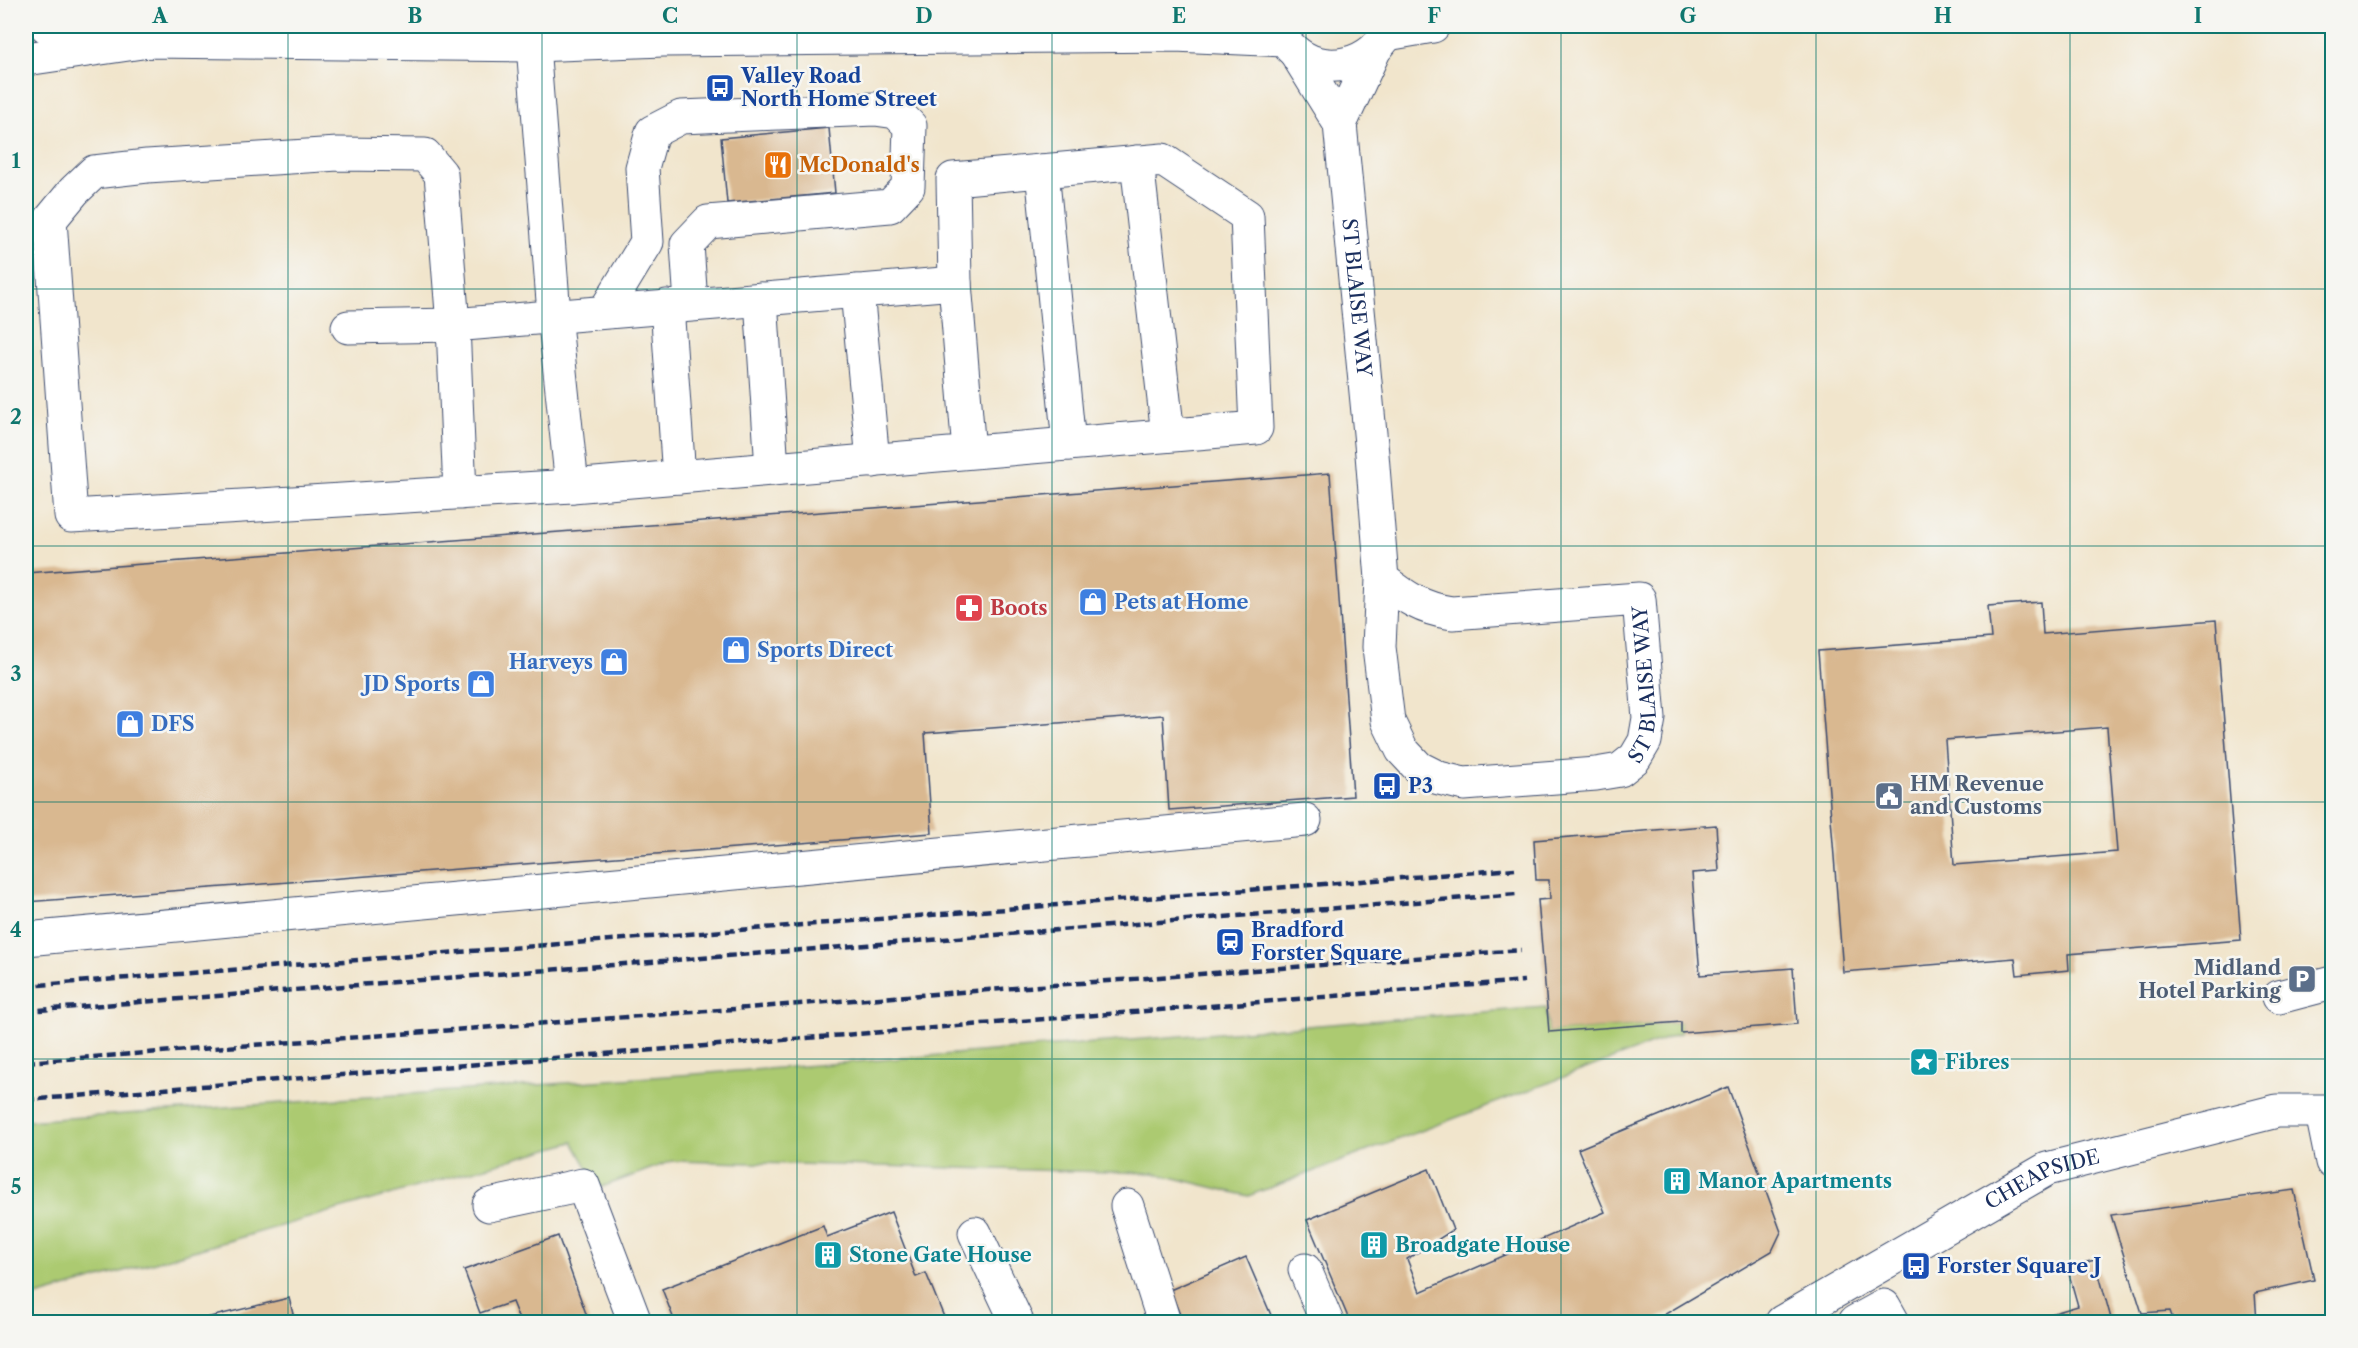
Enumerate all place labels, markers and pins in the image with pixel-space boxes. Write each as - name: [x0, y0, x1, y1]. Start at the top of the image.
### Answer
- place label: Valley Road North Home Street: [740, 64, 937, 111]
- bus stop icon: Valley Road North Home Street: [704, 72, 736, 104]
- restaurant icon: McDonald's: [762, 149, 794, 181]
- place label: McDonald's: [799, 153, 920, 177]
- shop icon: Pets at Home: [1077, 586, 1109, 618]
- place label: Pets at Home: [1114, 590, 1249, 614]
- pharmacy icon: Boots: [953, 592, 985, 624]
- place label: Boots: [990, 596, 1048, 620]
- shop icon: Sports Direct: [720, 634, 752, 666]
- place label: Sports Direct: [757, 638, 893, 662]
- shop icon: Harveys: [598, 646, 630, 678]
- place label: Harveys: [509, 650, 593, 674]
- shop icon: JD Sports: [465, 668, 497, 700]
- place label: JD Sports: [360, 672, 460, 696]
- shop icon: DFS: [114, 708, 146, 740]
- place label: DFS: [151, 712, 194, 736]
- bus stop icon: P3: [1371, 770, 1403, 802]
- place label: HM Revenue and Customs: [1910, 772, 2044, 819]
- place label: P3: [1408, 774, 1433, 798]
- public building icon: HM Revenue and Customs: [1873, 780, 1905, 812]
- place label: Bradford Forster Square: [1251, 918, 1402, 965]
- station icon: Bradford Forster Square: [1214, 926, 1246, 958]
- place label: Midland Hotel Parking: [2138, 956, 2282, 1003]
- parking icon: Midland Hotel Parking: [2286, 963, 2318, 995]
- place icon: Fibres: [1908, 1046, 1940, 1078]
- place label: Fibres: [1945, 1050, 2009, 1074]
- building icon: Manor Apartments: [1661, 1165, 1693, 1197]
- place label: Manor Apartments: [1698, 1169, 1892, 1193]
- building icon: Broadgate House: [1358, 1229, 1390, 1261]
- place label: Broadgate House: [1395, 1233, 1570, 1257]
- building icon: Stone Gate House: [812, 1239, 844, 1271]
- place label: Stone Gate House: [849, 1243, 1032, 1267]
- bus stop icon: Forster Square J: [1900, 1250, 1932, 1282]
- place label: Forster Square J: [1937, 1254, 2101, 1278]

